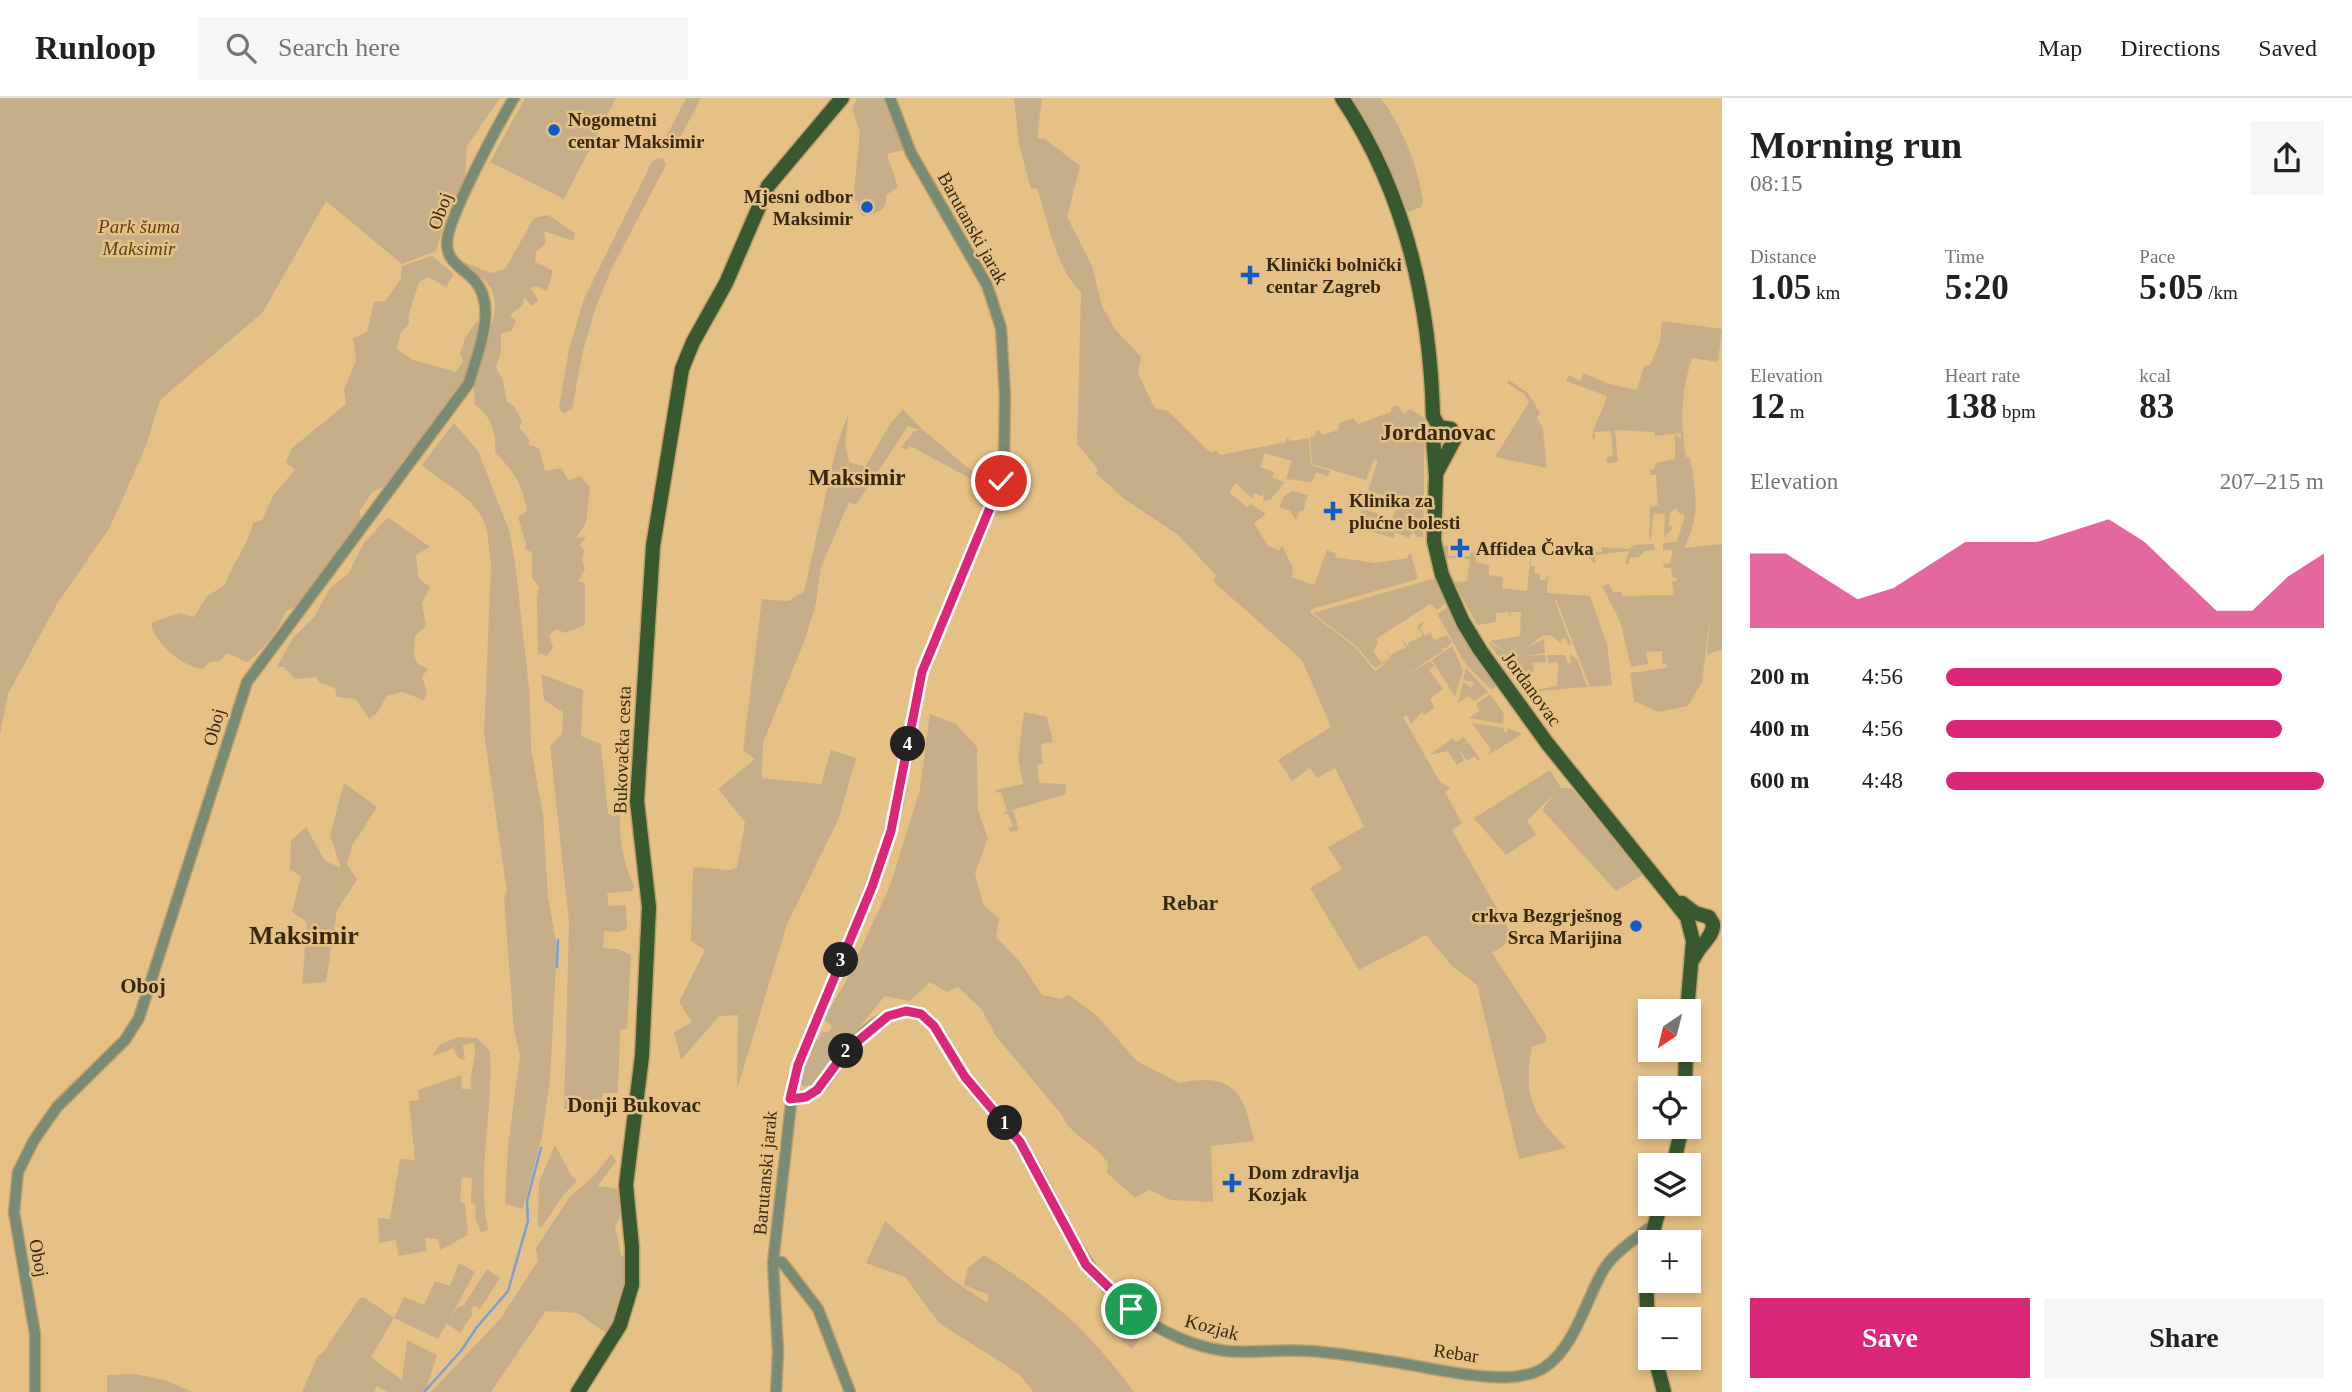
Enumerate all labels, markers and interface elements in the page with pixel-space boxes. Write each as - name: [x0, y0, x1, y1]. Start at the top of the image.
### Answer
- search box: [198, 17, 688, 80]
- icon: search: [222, 29, 260, 67]
- text: Runloop: [35, 30, 156, 66]
- text: Search here: [278, 33, 400, 62]
- text: Map: [2038, 35, 2082, 61]
- text: Directions: [2120, 35, 2220, 61]
- text: Saved: [2258, 35, 2317, 61]
- place label: Nogometni centar Maksimir: [568, 109, 705, 152]
- button: share: [2250, 121, 2324, 195]
- marker: Nogometni centar Maksimir: [546, 122, 562, 138]
- text: Morning run: [1750, 124, 1962, 166]
- street label: Barutanski jarak: [934, 168, 1013, 288]
- text: 08:15: [1750, 171, 1802, 196]
- place label: Mjesni odbor Maksimir: [744, 186, 854, 229]
- street label: Oboj: [424, 190, 456, 232]
- marker: Mjesni odbor Maksimir: [859, 199, 875, 215]
- park label: Park šuma Maksimir: [97, 216, 180, 259]
- text: Distance: [1750, 246, 1816, 267]
- text: Time: [1945, 246, 1984, 267]
- text: Pace: [2139, 246, 2175, 267]
- place label: Klinički bolnički centar Zagreb: [1266, 254, 1402, 297]
- marker: Klinički bolnički centar Zagreb: [1240, 265, 1260, 285]
- text: 1.05: [1750, 268, 1811, 307]
- text: 5:20: [1945, 268, 2009, 307]
- text: 5:05: [2139, 268, 2203, 307]
- text: km: [1811, 282, 1840, 303]
- text: /km: [2203, 282, 2238, 303]
- text: Elevation: [1750, 365, 1823, 386]
- text: Heart rate: [1945, 365, 2020, 386]
- text: kcal: [2139, 365, 2171, 386]
- text: 12: [1750, 387, 1785, 426]
- text: 138: [1945, 387, 1997, 426]
- text: 83: [2139, 387, 2174, 426]
- text: m: [1785, 401, 1805, 422]
- text: bpm: [1997, 401, 2036, 422]
- district label: Jordanovac: [1381, 420, 1496, 445]
- pin: [971, 451, 1031, 511]
- icon: check: [982, 462, 1020, 500]
- district label: Maksimir: [808, 465, 906, 490]
- text: Elevation: [1750, 469, 1838, 494]
- text: 207–215 m: [2220, 469, 2324, 494]
- place label: Klinika za plućne bolesti: [1349, 490, 1460, 533]
- marker: Klinika za plućne bolesti: [1323, 501, 1343, 521]
- marker: Affidea Čavka: [1450, 538, 1470, 558]
- place label: Affidea Čavka: [1476, 538, 1594, 559]
- street label: Jordanovac: [1498, 648, 1566, 730]
- text: 200 m: [1750, 664, 1809, 689]
- text: 4:56: [1862, 664, 1903, 689]
- street label: Bukovačka cesta: [609, 685, 635, 814]
- street label: Oboj: [199, 706, 229, 748]
- text: 400 m: [1750, 716, 1809, 741]
- text: 4:56: [1862, 716, 1903, 741]
- pin: 4: [890, 726, 926, 762]
- text: 4: [903, 733, 912, 754]
- text: 600 m: [1750, 768, 1809, 793]
- text: 4:48: [1862, 768, 1903, 793]
- district label: Rebar: [1162, 891, 1218, 915]
- place label: crkva Bezgrješnog Srca Marijina: [1472, 905, 1622, 948]
- marker: crkva Bezgrješnog Srca Marijina: [1628, 918, 1644, 934]
- district label: Maksimir: [249, 921, 359, 950]
- pin: 3: [824, 942, 858, 978]
- text: 3: [836, 949, 845, 970]
- district label: Oboj: [120, 974, 166, 998]
- north arrow: [1638, 999, 1701, 1062]
- map controls: [1638, 999, 1701, 1370]
- pin: 2: [828, 1034, 864, 1068]
- text: 2: [841, 1040, 850, 1061]
- button: locate: [1638, 1076, 1701, 1139]
- district label: Donji Bukovac: [567, 1093, 701, 1117]
- pin: 1: [988, 1105, 1023, 1140]
- street label: Barutanski jarak: [749, 1109, 781, 1236]
- text: 1: [1000, 1112, 1009, 1133]
- button: layers: [1638, 1153, 1701, 1216]
- place label: Dom zdravlja Kozjak: [1248, 1162, 1360, 1205]
- marker: Dom zdravlja Kozjak: [1222, 1173, 1242, 1193]
- button: +: [1638, 1230, 1701, 1293]
- street label: Oboj: [25, 1237, 53, 1279]
- pin: [1101, 1279, 1161, 1339]
- icon: arrive: [1112, 1290, 1150, 1328]
- button: Save: [1750, 1298, 2030, 1378]
- button: Share: [2044, 1298, 2324, 1378]
- button: −: [1638, 1307, 1701, 1370]
- street label: Kozjak: [1183, 1310, 1242, 1344]
- street label: Rebar: [1432, 1339, 1481, 1367]

